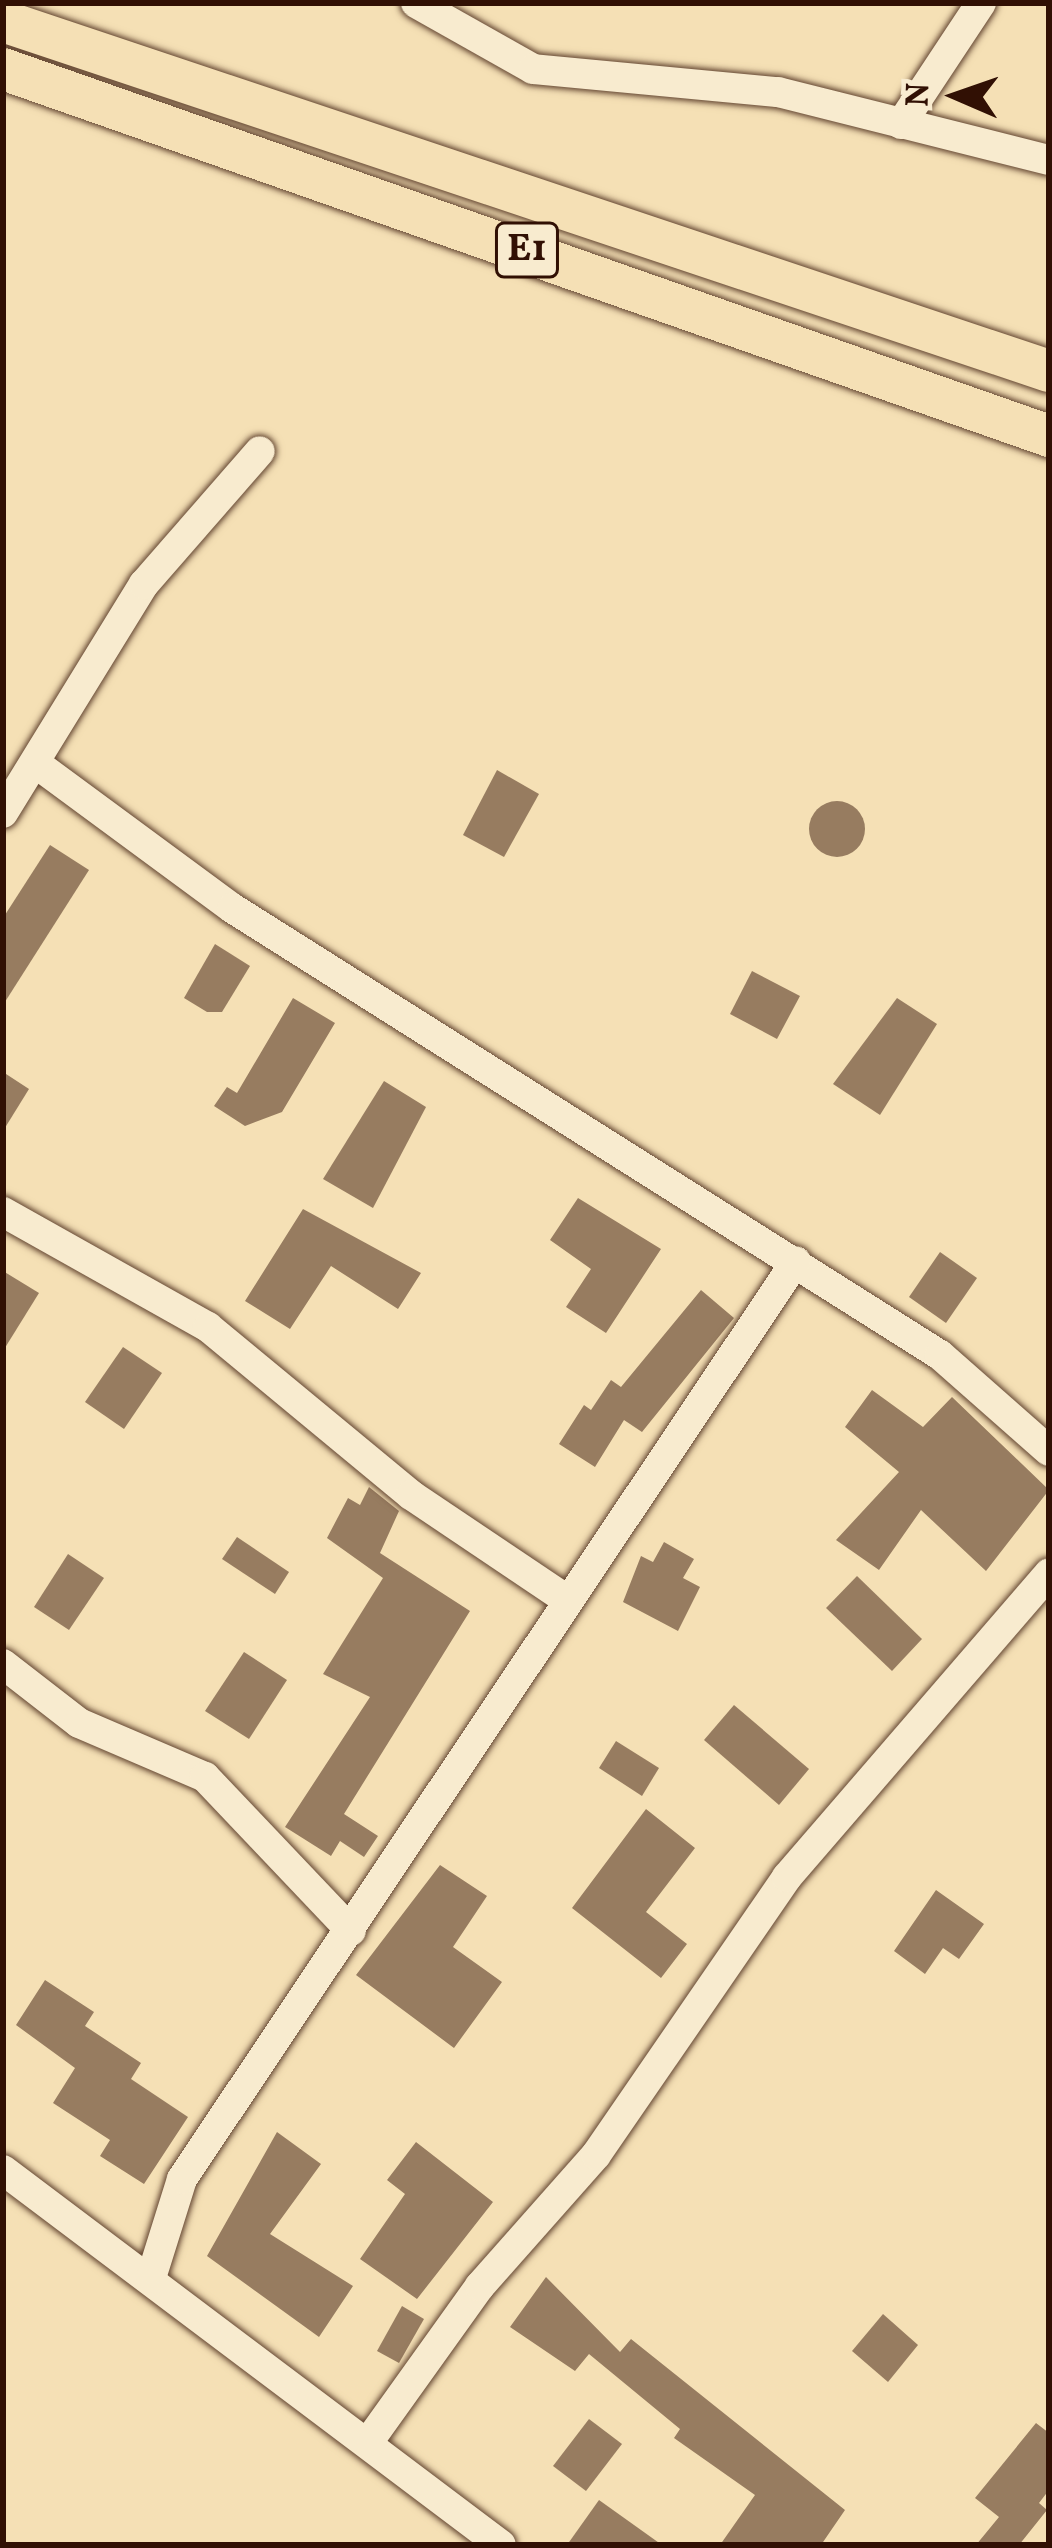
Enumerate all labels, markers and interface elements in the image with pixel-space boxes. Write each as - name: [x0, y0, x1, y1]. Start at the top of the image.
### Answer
- north arrow: [896, 36, 1016, 156]
- text: N: [897, 82, 943, 108]
- road number: E1: [494, 217, 560, 283]

